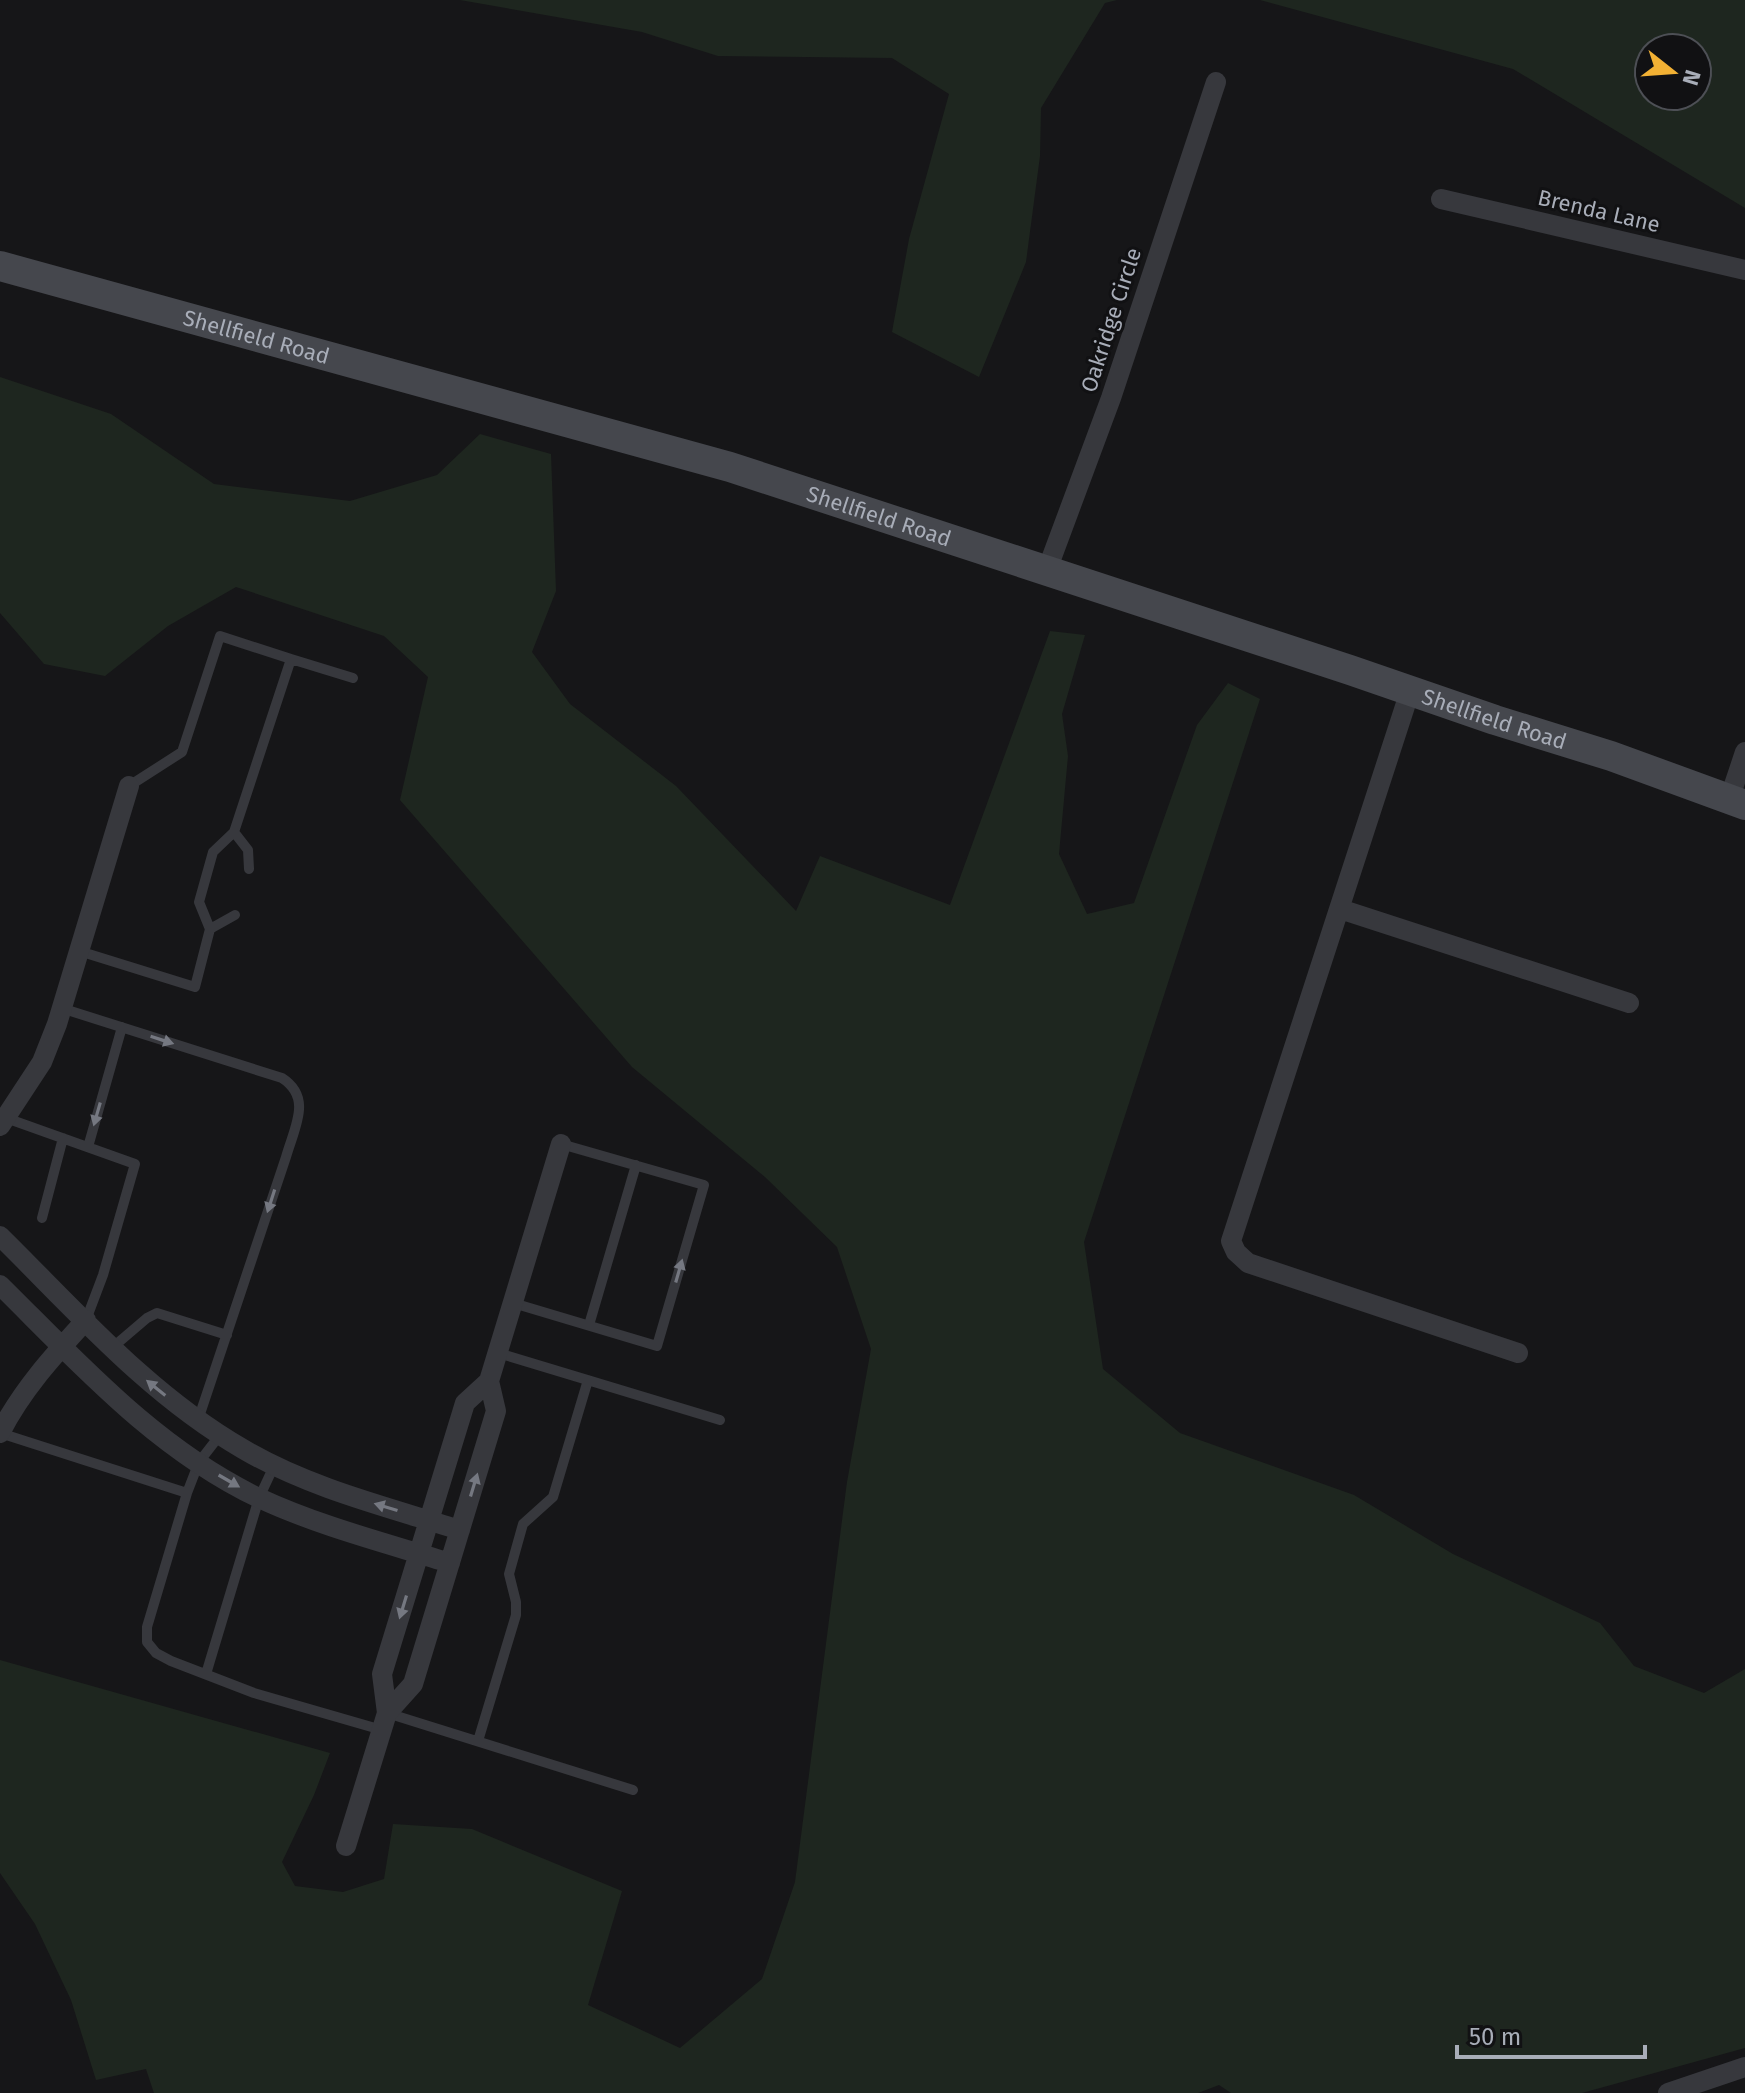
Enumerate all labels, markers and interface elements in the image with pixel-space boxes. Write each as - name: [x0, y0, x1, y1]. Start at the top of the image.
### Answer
- north arrow: [1633, 32, 1713, 112]
- text: N: [1677, 67, 1707, 89]
- street label: Brenda Lane: [1535, 184, 1663, 238]
- street label: Oakridge Circle: [1075, 244, 1147, 396]
- street label: Shellfield Road: [180, 304, 333, 370]
- street label: Shellfield Road: [803, 480, 955, 552]
- street label: Shellfield Road: [1419, 682, 1570, 755]
- one-way arrow: [151, 1035, 175, 1047]
- one-way arrow: [90, 1103, 103, 1127]
- one-way arrow: [265, 1190, 277, 1214]
- one-way arrow: [673, 1258, 686, 1282]
- one-way arrow: [147, 1380, 167, 1397]
- one-way arrow: [468, 1473, 480, 1497]
- one-way arrow: [218, 1474, 240, 1488]
- one-way arrow: [373, 1500, 397, 1513]
- one-way arrow: [396, 1596, 408, 1620]
- scale bar: [1457, 2009, 1645, 2059]
- text: 50 m: [1469, 2023, 1521, 2051]

